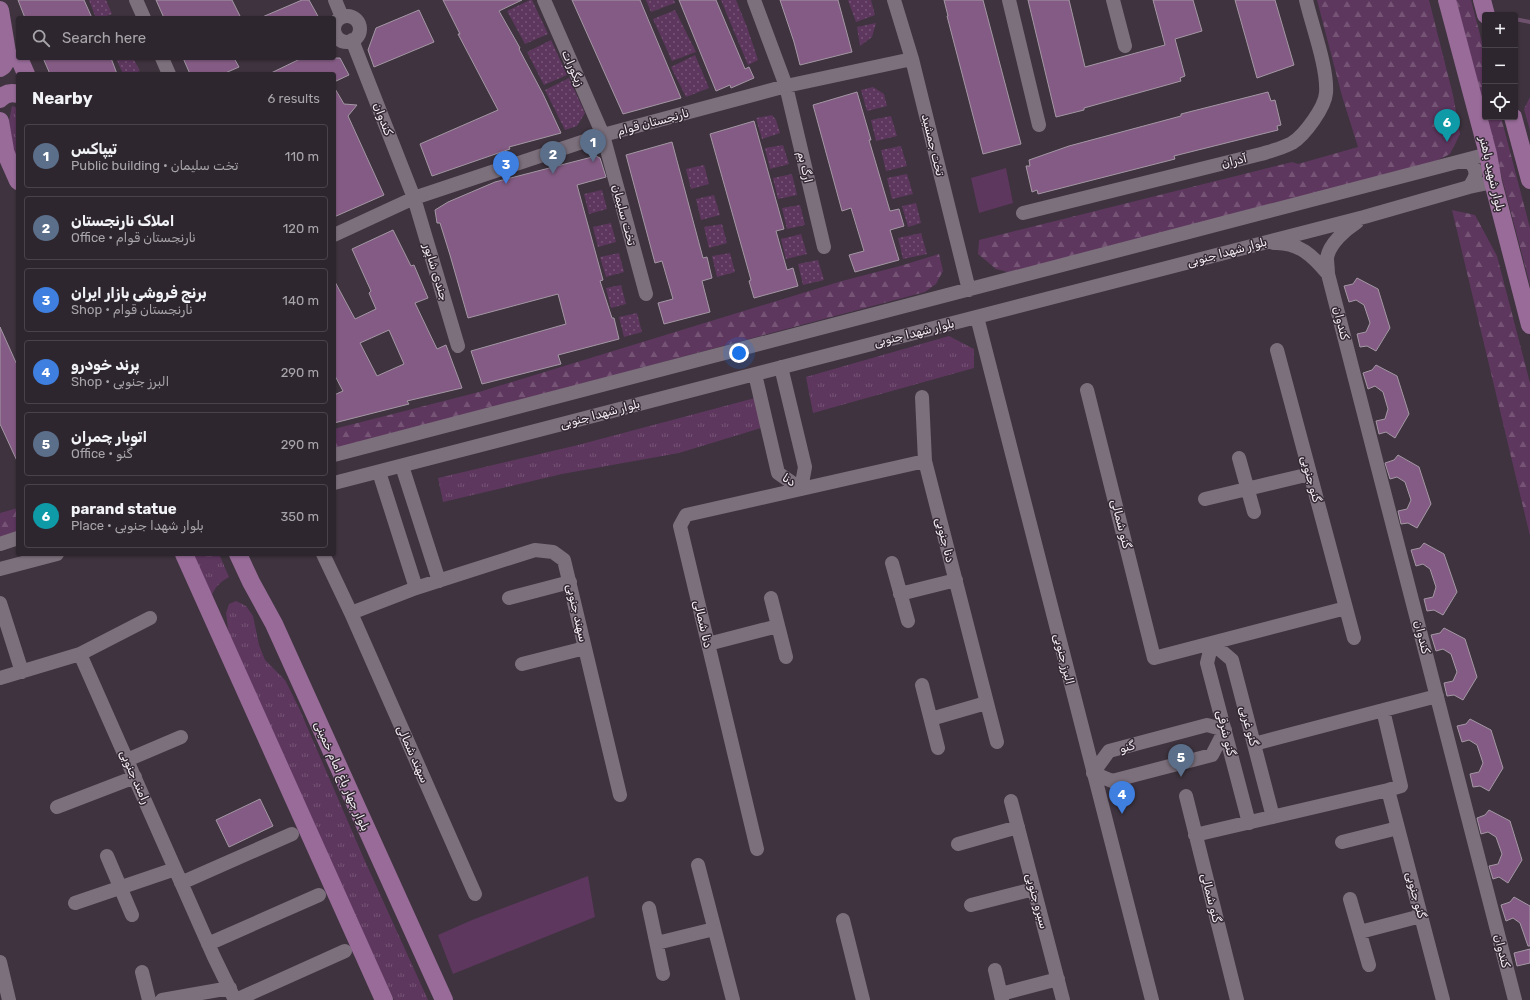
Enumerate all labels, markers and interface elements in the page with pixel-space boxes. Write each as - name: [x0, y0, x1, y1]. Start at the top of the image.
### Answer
- map controls: [1482, 12, 1518, 120]
- button: +: [1482, 12, 1518, 48]
- search box: [16, 16, 336, 60]
- icon: search: [30, 27, 52, 49]
- text: Search here: [62, 29, 146, 47]
- street label: زیگورات: [558, 48, 587, 89]
- button: −: [1482, 48, 1518, 84]
- button: locate: [1482, 84, 1518, 120]
- text: Nearby: [32, 88, 93, 108]
- text: 6 results: [268, 91, 320, 106]
- street label: کندوان: [369, 101, 396, 138]
- street label: نارنجستان قوام: [616, 106, 691, 140]
- pin: 6: [1434, 109, 1460, 142]
- street label: تخت جمشید: [919, 113, 947, 177]
- pin: 1: [580, 129, 606, 162]
- street label: بلوار شهید باهنر: [1475, 134, 1507, 213]
- text: تیپاکس: [71, 140, 117, 158]
- pin: 2: [540, 141, 566, 174]
- text: 1: [43, 149, 49, 164]
- text: 110 m: [285, 149, 319, 164]
- street label: ارگ بم: [794, 150, 815, 184]
- pin: 3: [493, 151, 519, 184]
- street label: آدران: [1220, 151, 1249, 172]
- text: Public building · تخت سلیمان: [71, 158, 239, 173]
- street label: تخت سلیمان: [609, 183, 639, 247]
- text: املاک نارنجستان: [71, 212, 174, 230]
- text: 2: [42, 221, 50, 236]
- text: 120 m: [283, 221, 319, 236]
- text: Office · نارنجستان قوام: [71, 230, 196, 245]
- street label: بلوار شهدا جنوبی: [1186, 235, 1269, 270]
- street label: جندی شاپور: [419, 241, 451, 302]
- text: برنج فروشی بازار ایران: [71, 284, 207, 302]
- text: 3: [42, 293, 50, 308]
- text: 140 m: [282, 293, 319, 308]
- text: Shop · نارنجستان قوام: [71, 302, 193, 317]
- street label: کندوان: [1329, 305, 1352, 342]
- street label: بلوار شهدا جنوبی: [872, 316, 956, 351]
- your location: [729, 343, 749, 363]
- text: پرند خودرو: [71, 356, 140, 374]
- text: 4: [42, 365, 50, 380]
- text: 290 m: [281, 365, 319, 380]
- text: Shop · البرز جنوبی: [71, 374, 169, 389]
- street label: بلوار شهدا جنوبی: [559, 397, 642, 432]
- text: اتوبار چمران: [71, 428, 147, 446]
- text: 5: [42, 437, 50, 452]
- text: 290 m: [281, 437, 319, 452]
- text: Office · گنو: [71, 446, 133, 461]
- street label: گنو جنوبی: [1297, 454, 1324, 505]
- street label: دنا: [780, 470, 799, 490]
- street label: گنو شمالی: [1107, 498, 1134, 551]
- text: parand statue: [71, 500, 177, 518]
- text: 6: [42, 509, 50, 524]
- text: 350 m: [280, 509, 319, 524]
- street label: دنا جنوبی: [932, 516, 957, 564]
- text: Place · بلوار شهدا جنوبی: [71, 518, 204, 533]
- street label: سهند جنوبی: [563, 583, 590, 644]
- street label: دنا شمالی: [690, 599, 715, 650]
- street label: کندوان: [1410, 619, 1433, 656]
- street label: البرز جنوبی: [1050, 632, 1077, 686]
- street label: گنو غربی: [1236, 704, 1261, 748]
- street label: گنو شرقی: [1213, 709, 1239, 758]
- street label: بلوار چهار باغ امام خمینی: [310, 719, 373, 834]
- street label: سهند شمالی: [393, 723, 432, 786]
- street label: گنو: [1118, 738, 1137, 757]
- pin: 5: [1168, 744, 1194, 777]
- street label: رامند جنوبی: [116, 748, 153, 807]
- pin: 4: [1109, 781, 1135, 814]
- street label: گنو جنوبی: [1402, 870, 1429, 921]
- street label: سیرو جنوبی: [1022, 872, 1051, 931]
- street label: گنو شمالی: [1197, 872, 1224, 925]
- street label: کندوان: [1490, 933, 1513, 970]

